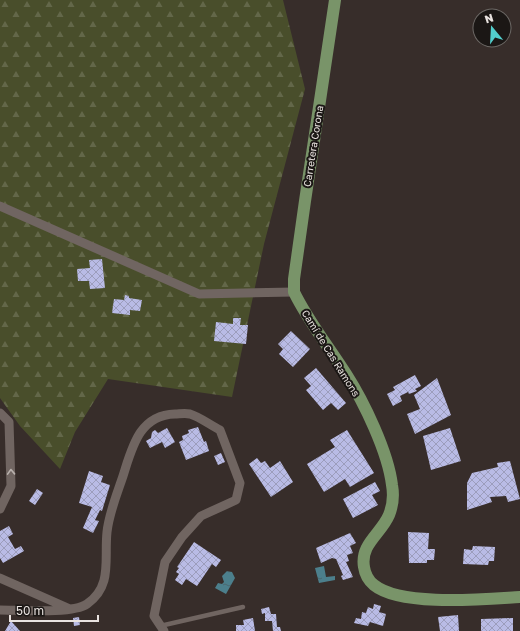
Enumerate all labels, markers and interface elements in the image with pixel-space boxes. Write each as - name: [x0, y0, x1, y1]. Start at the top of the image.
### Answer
- north arrow: [472, 8, 512, 48]
- text: N: [483, 11, 495, 25]
- street label: Carretera Corona: [301, 105, 325, 187]
- street label: Camí de Cas Ramons: [299, 307, 363, 399]
- one-way arrow: [6, 469, 15, 475]
- scale bar: [10, 597, 98, 623]
- text: 50 m: [16, 603, 44, 618]

